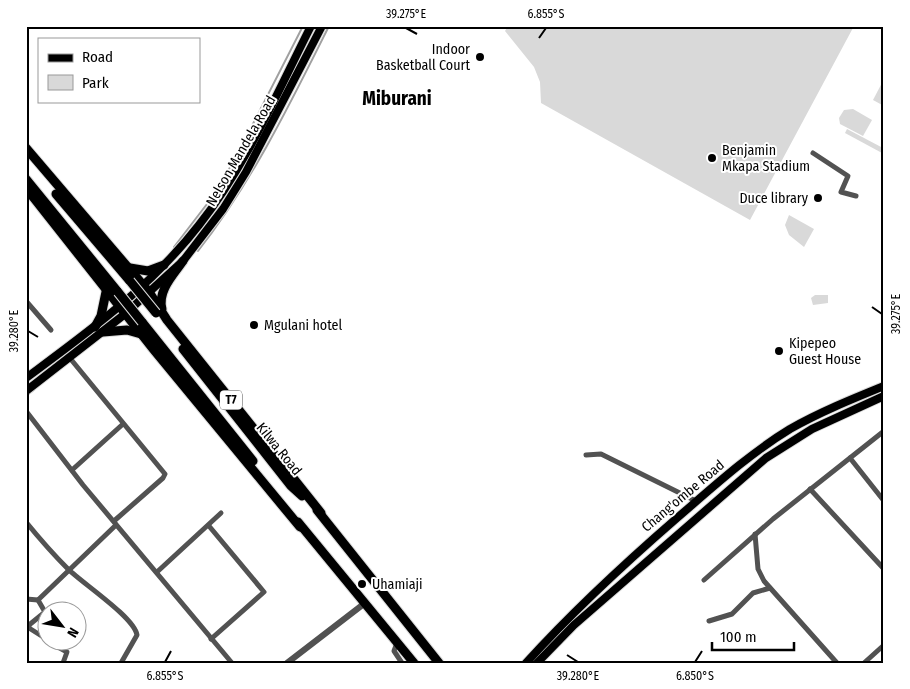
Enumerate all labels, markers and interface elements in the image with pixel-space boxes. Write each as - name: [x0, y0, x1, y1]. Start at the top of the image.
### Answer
- text: 39.275°E: [386, 7, 426, 21]
- text: 6.855°S: [528, 7, 564, 21]
- legend: [38, 38, 200, 102]
- place label: Indoor Basketball Court: [376, 41, 470, 74]
- text: Road: [82, 48, 113, 66]
- marker: Indoor Basketball Court: [474, 51, 486, 63]
- text: Park: [82, 74, 109, 92]
- district label: Miburani: [362, 87, 432, 110]
- street label: Nelson Mandela Road: [203, 93, 279, 209]
- place label: Benjamin Mkapa Stadium: [722, 142, 810, 175]
- marker: Benjamin Mkapa Stadium: [706, 152, 718, 164]
- place label: Duce library: [739, 190, 809, 207]
- marker: Duce library: [812, 192, 824, 204]
- text: 39.275°E: [889, 294, 903, 334]
- text: 39.280°E: [7, 309, 21, 352]
- place label: Mgulani hotel: [264, 317, 342, 334]
- marker: Mgulani hotel: [248, 319, 260, 331]
- place label: Kipepeo Guest House: [789, 335, 861, 368]
- marker: Kipepeo Guest House: [773, 345, 785, 357]
- road number: T7: [220, 390, 242, 410]
- street label: Kilwa Road: [253, 419, 305, 479]
- street label: Chang'ombe Road: [638, 456, 728, 536]
- place label: Uhamiaji: [372, 576, 423, 593]
- marker: Uhamiaji: [356, 578, 368, 590]
- north arrow: [38, 602, 88, 652]
- scale bar: [712, 619, 795, 651]
- text: N: [63, 624, 82, 640]
- text: 100 m: [720, 628, 757, 646]
- text: 6.855°S: [147, 669, 183, 683]
- text: 39.280°E: [557, 669, 600, 683]
- text: 6.850°S: [676, 669, 714, 683]

